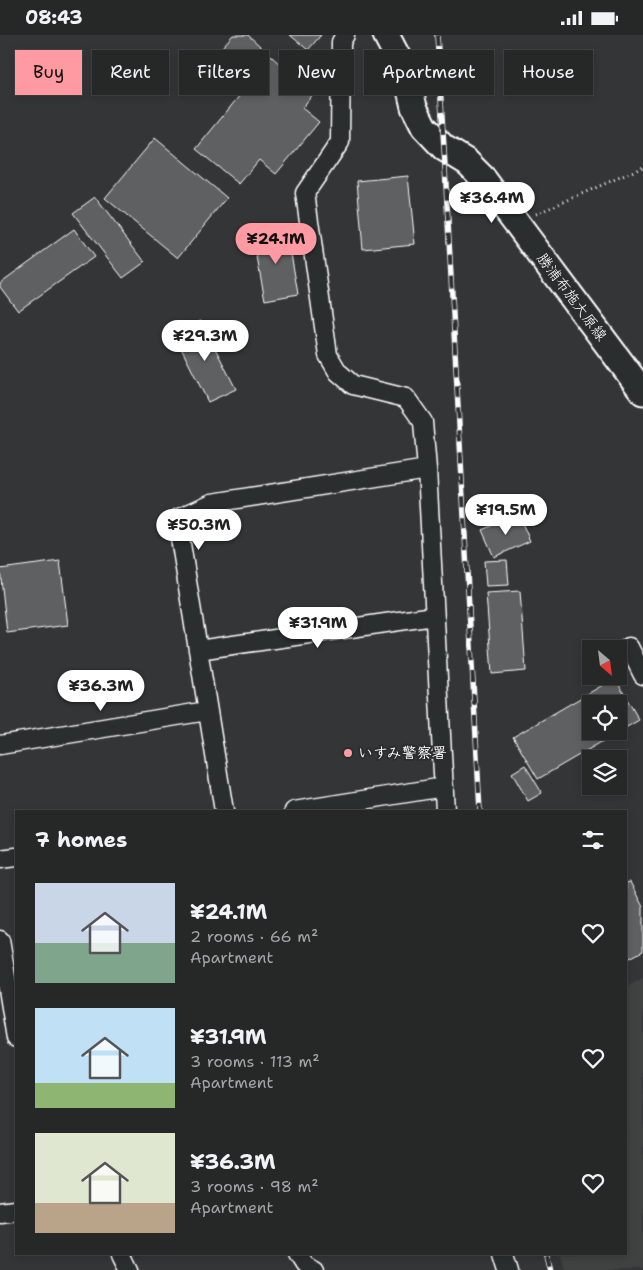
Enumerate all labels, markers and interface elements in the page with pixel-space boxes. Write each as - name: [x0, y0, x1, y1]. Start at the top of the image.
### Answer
- text: 08:43: [25, 5, 83, 30]
- chip: Buy: [15, 50, 82, 95]
- chip: Rent: [92, 50, 169, 95]
- chip: Filters: [179, 50, 269, 95]
- chip: New: [279, 50, 354, 95]
- chip: Apartment: [364, 50, 494, 95]
- chip: House: [504, 50, 593, 95]
- pin: ¥36.4M: [451, 181, 533, 224]
- text: ¥36.4M: [460, 187, 524, 208]
- pin: ¥24.1M: [235, 223, 317, 265]
- text: ¥24.1M: [247, 228, 305, 249]
- street label: 勝浦布施大原線: [532, 249, 612, 345]
- pin: ¥29.3M: [164, 319, 246, 362]
- text: ¥29.3M: [173, 325, 237, 346]
- pin: ¥19.5M: [465, 493, 547, 536]
- text: ¥19.5M: [476, 499, 536, 520]
- pin: ¥50.3M: [158, 509, 240, 551]
- text: ¥50.3M: [167, 514, 231, 535]
- pin: ¥31.9M: [277, 607, 359, 649]
- text: ¥31.9M: [289, 612, 347, 633]
- north arrow: [582, 640, 628, 685]
- map controls: [582, 640, 627, 795]
- pin: ¥36.3M: [60, 669, 142, 712]
- text: ¥36.3M: [68, 675, 134, 696]
- button: locate: [582, 695, 627, 740]
- place label: いすみ警察署: [358, 743, 447, 763]
- marker: いすみ警察署: [342, 747, 354, 759]
- button: layers: [582, 750, 627, 795]
- text: 7 homes: [35, 826, 127, 854]
- icon: filters: [579, 826, 607, 854]
- text: ¥24.1M: [190, 898, 267, 926]
- icon: home: [75, 903, 135, 963]
- icon: heart: [579, 919, 607, 947]
- text: 2 rooms · 66 m²: [190, 926, 318, 947]
- text: Apartment: [190, 947, 273, 968]
- text: ¥31.9M: [190, 1023, 267, 1051]
- icon: home: [75, 1028, 135, 1088]
- icon: heart: [579, 1044, 607, 1072]
- text: 3 rooms · 113 m²: [190, 1051, 320, 1072]
- text: Apartment: [190, 1072, 273, 1093]
- text: ¥36.3M: [190, 1148, 276, 1176]
- icon: home: [75, 1153, 135, 1213]
- icon: heart: [579, 1169, 607, 1197]
- text: 3 rooms · 98 m²: [190, 1176, 319, 1197]
- text: Apartment: [190, 1197, 273, 1218]

